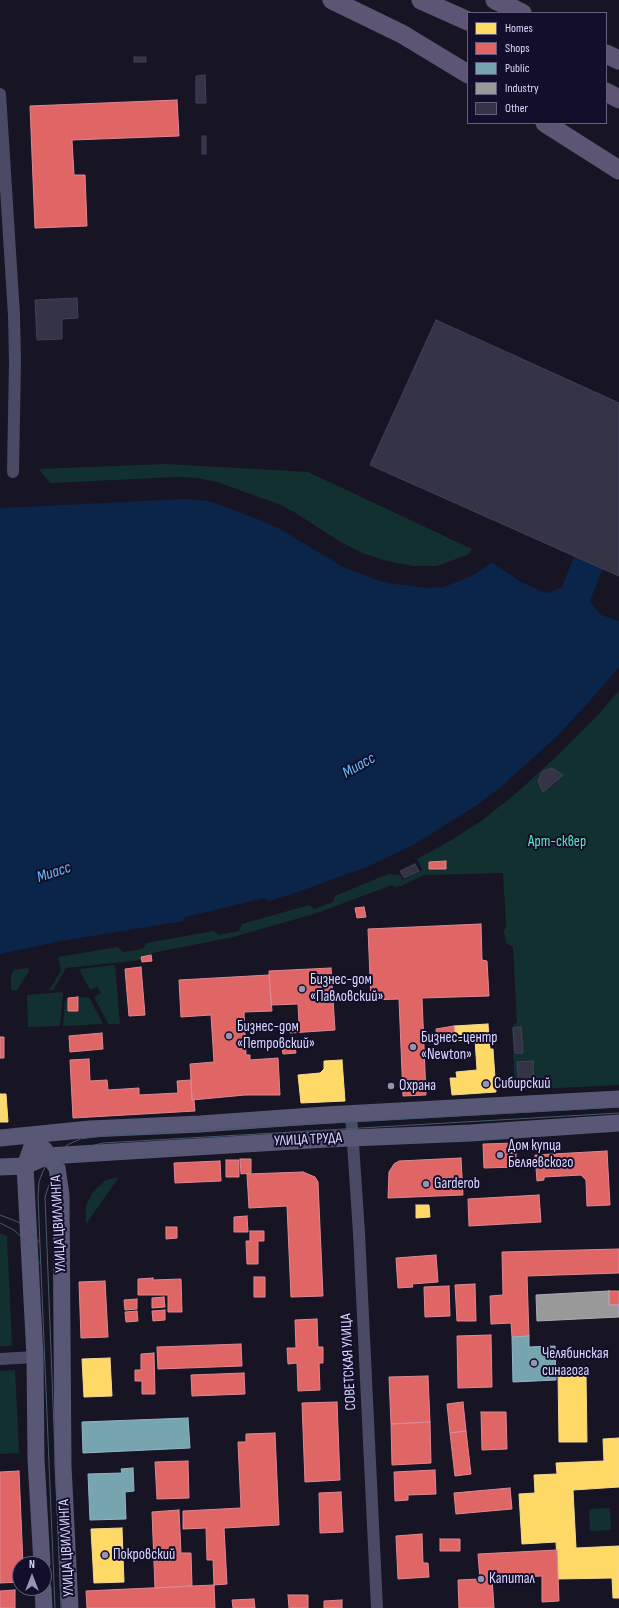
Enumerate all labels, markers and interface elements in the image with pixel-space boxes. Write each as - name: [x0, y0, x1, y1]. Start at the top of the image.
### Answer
- legend: [467, 12, 607, 124]
- text: Homes: [505, 21, 533, 36]
- text: Shops: [505, 41, 530, 56]
- text: Public: [505, 61, 530, 76]
- text: Industry: [505, 81, 539, 96]
- text: Other: [505, 101, 528, 116]
- water label: Миасс: [339, 749, 379, 783]
- park label: Арт-сквер: [528, 833, 586, 851]
- water label: Миасс: [34, 858, 74, 888]
- place label: Бизнес-дом «Павловский»: [310, 971, 383, 1006]
- marker: Бизнес-дом «Павловский»: [297, 984, 307, 994]
- place label: Бизнес-дом «Петровский»: [237, 1018, 315, 1053]
- place label: Бизнес-центр «Newton»: [421, 1029, 498, 1064]
- marker: Бизнес-дом «Петровский»: [224, 1031, 234, 1041]
- marker: Бизнес-центр «Newton»: [408, 1042, 418, 1052]
- place label: Сибирский: [494, 1075, 550, 1093]
- place label: Охрана: [399, 1077, 436, 1095]
- marker: Сибирский: [481, 1079, 491, 1089]
- marker: Охрана: [386, 1081, 396, 1091]
- street label: УЛИЦА ТРУДА: [274, 1129, 342, 1151]
- place label: Дом купца Беляевского: [508, 1137, 574, 1172]
- marker: Дом купца Беляевского: [495, 1150, 505, 1160]
- street label: УЛИЦА ЦВИЛЛИНГА: [47, 1175, 71, 1273]
- place label: Garderob: [434, 1175, 480, 1193]
- marker: Garderob: [421, 1179, 431, 1189]
- street label: СОВЕТСКАЯ УЛИЦА: [337, 1313, 361, 1411]
- place label: Челябинская синагога: [542, 1345, 609, 1380]
- marker: Челябинская синагога: [529, 1358, 539, 1368]
- street label: УЛИЦА ЦВИЛЛИНГА: [55, 1499, 79, 1597]
- place label: Покровский: [113, 1546, 175, 1564]
- marker: Покровский: [100, 1550, 110, 1560]
- north arrow: [12, 1556, 52, 1596]
- text: N: [29, 1558, 35, 1571]
- place label: Капитал: [489, 1570, 535, 1588]
- marker: Капитал: [476, 1574, 486, 1584]

